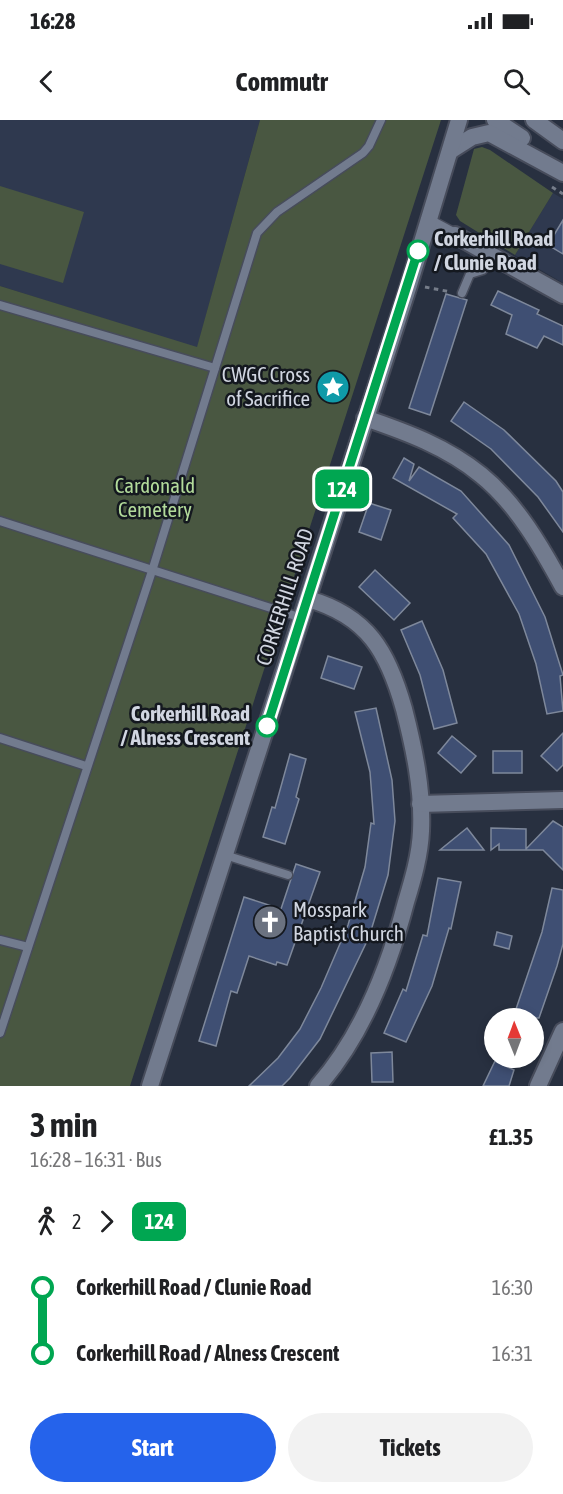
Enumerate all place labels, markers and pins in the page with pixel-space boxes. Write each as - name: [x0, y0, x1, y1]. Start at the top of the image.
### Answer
- place label: Corkerhill Road / Clunie Road: [434, 226, 553, 274]
- marker: Corkerhill Road / Clunie Road: [407, 240, 429, 262]
- place label: CWGC Cross of Sacrifice: [222, 362, 310, 410]
- place icon: CWGC Cross of Sacrifice: [315, 369, 351, 405]
- place label: Corkerhill Road / Alness Crescent: [121, 701, 250, 749]
- marker: Corkerhill Road / Alness Crescent: [256, 715, 278, 737]
- place label: Mosspark Baptist Church: [293, 897, 404, 945]
- church icon: Mosspark Baptist Church: [252, 904, 288, 940]

